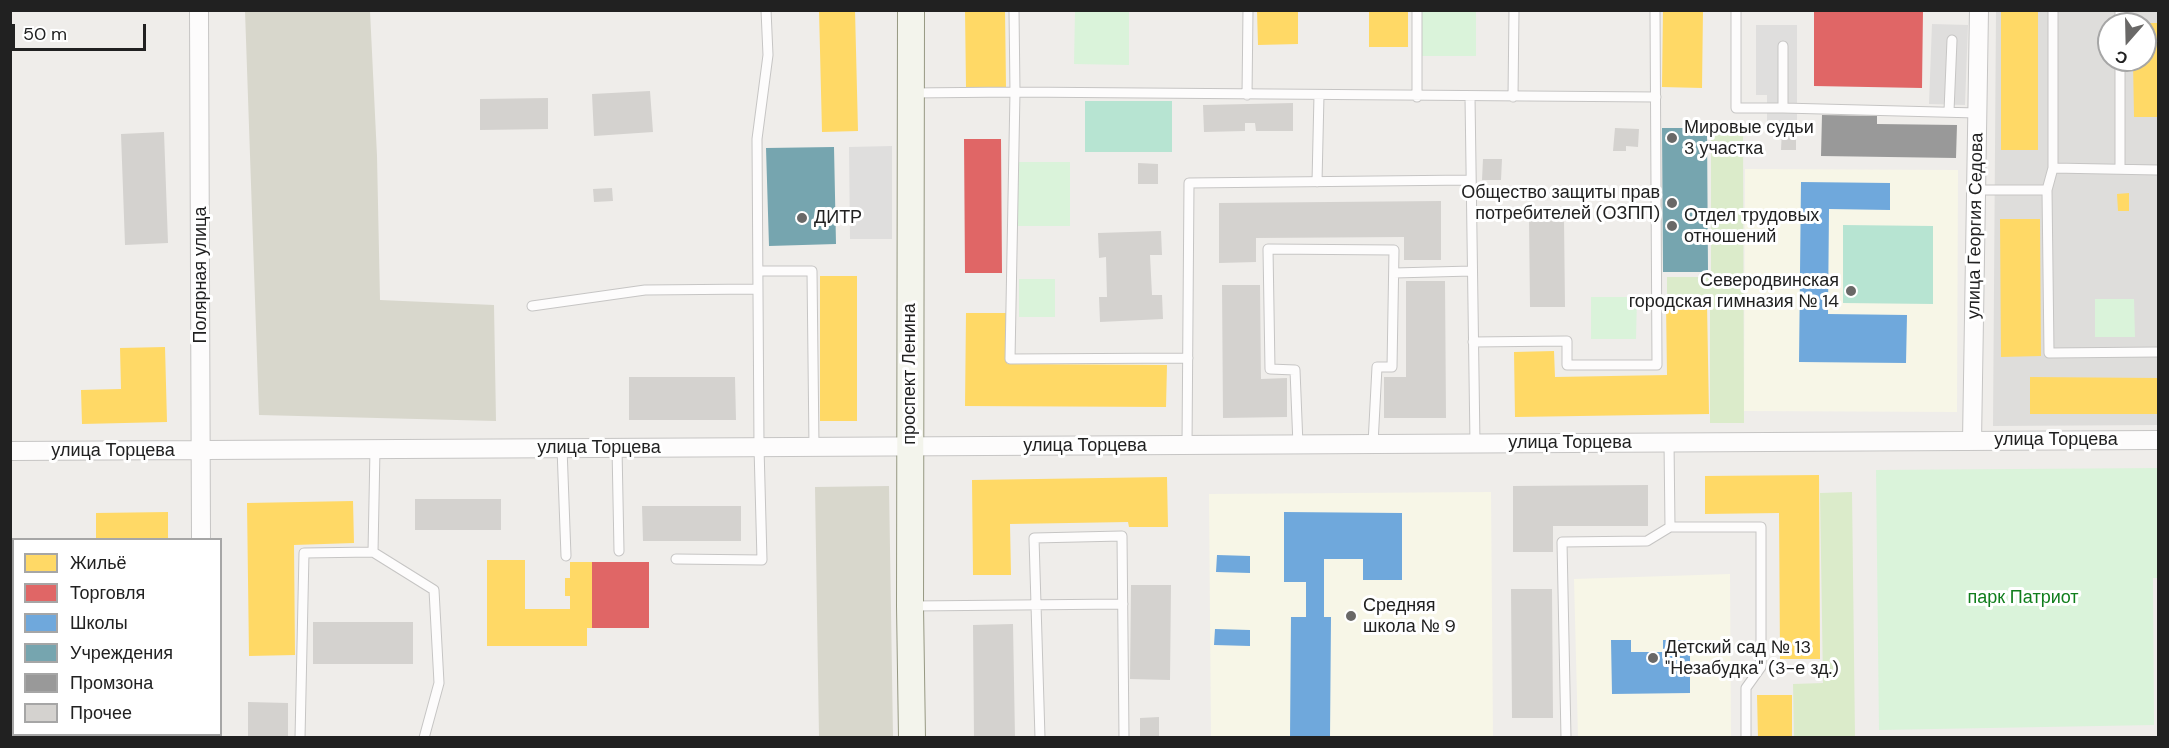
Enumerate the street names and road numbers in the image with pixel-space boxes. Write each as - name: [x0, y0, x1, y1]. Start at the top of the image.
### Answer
- street label: улица Георгия Седова: [1964, 133, 1988, 319]
- street label: Полярная улица: [190, 207, 212, 343]
- street label: проспект Ленина: [899, 303, 921, 445]
- street label: улица Торцева: [1994, 429, 2118, 451]
- street label: улица Торцева: [1508, 432, 1632, 454]
- street label: улица Торцева: [1023, 435, 1147, 457]
- street label: улица Торцева: [537, 437, 661, 459]
- street label: улица Торцева: [51, 440, 175, 462]

